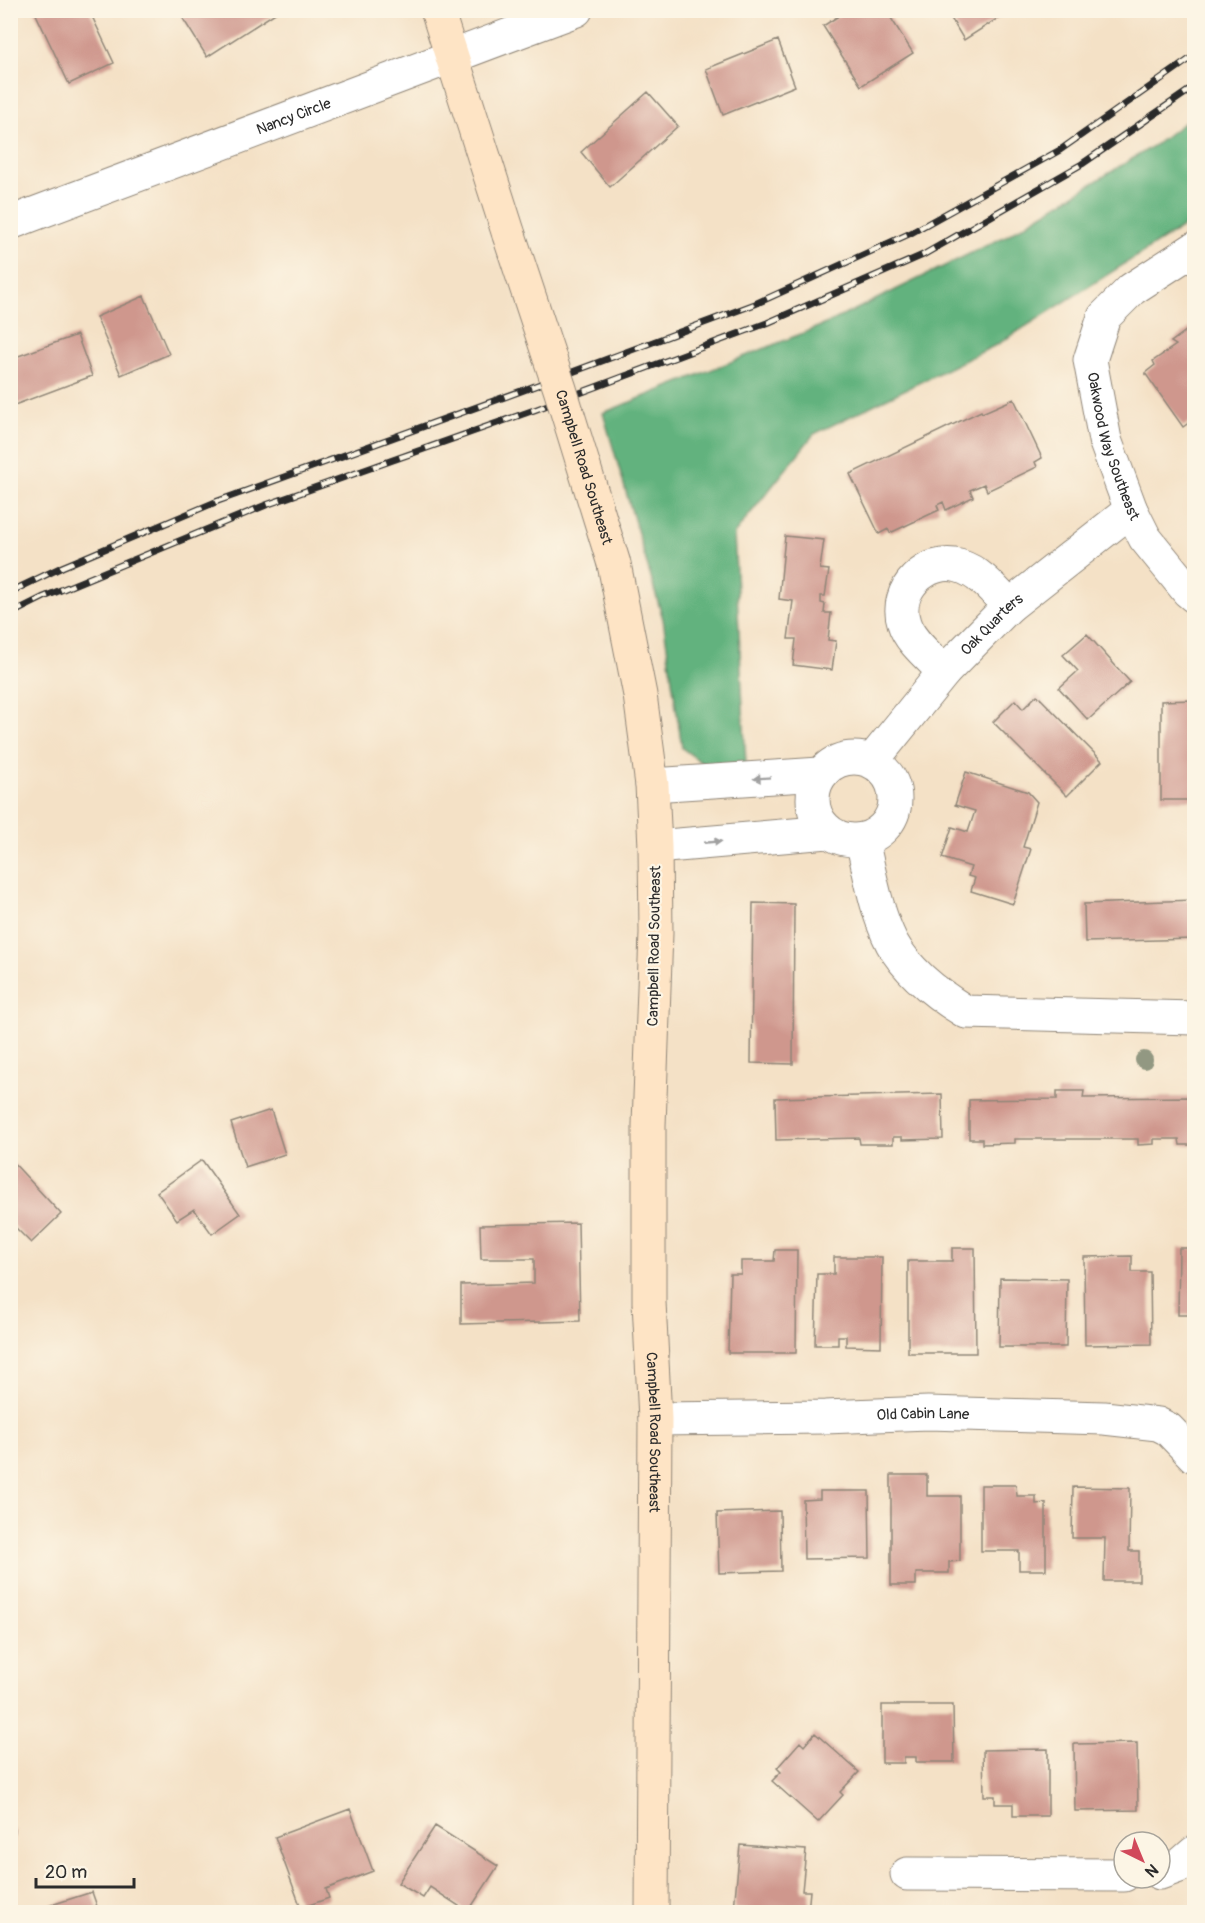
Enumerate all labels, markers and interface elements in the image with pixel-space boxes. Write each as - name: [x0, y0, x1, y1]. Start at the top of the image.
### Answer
- street label: Nancy Circle: [254, 94, 334, 139]
- street label: Oakwood Way Southeast: [1082, 371, 1144, 524]
- street label: Campbell Road Southeast: [551, 388, 617, 548]
- street label: Oak Quarters: [957, 589, 1027, 660]
- one-way arrow: [752, 773, 771, 782]
- one-way arrow: [704, 837, 723, 847]
- street label: Campbell Road Southeast: [644, 865, 665, 1026]
- street label: Campbell Road Southeast: [642, 1351, 664, 1514]
- street label: Old Cabin Lane: [876, 1404, 970, 1425]
- north arrow: [1112, 1830, 1172, 1890]
- scale bar: [36, 1851, 134, 1889]
- text: N: [1141, 1859, 1162, 1881]
- text: 20 m: [45, 1861, 87, 1884]

